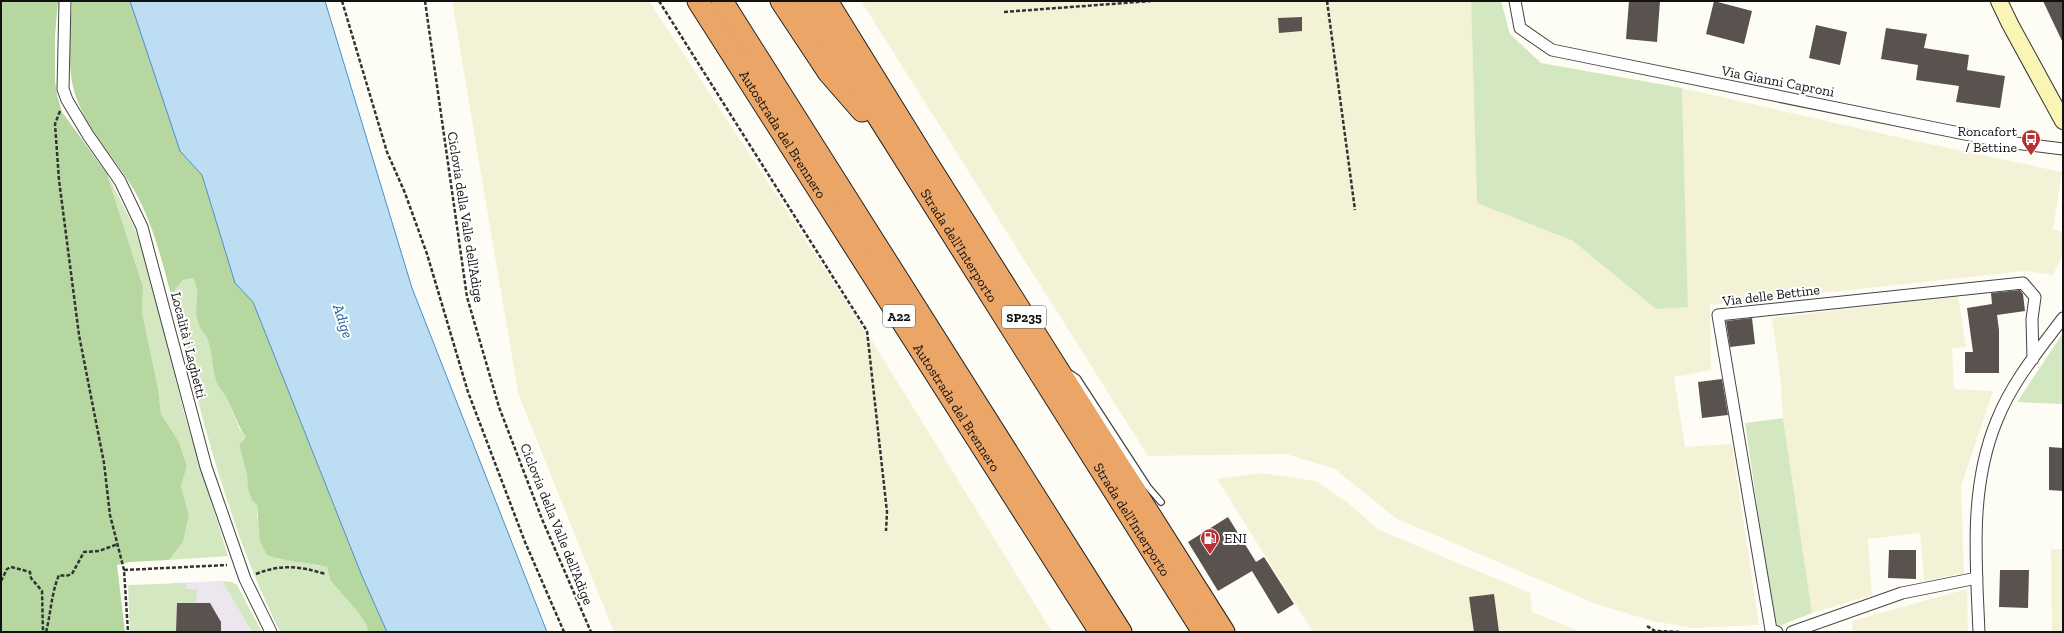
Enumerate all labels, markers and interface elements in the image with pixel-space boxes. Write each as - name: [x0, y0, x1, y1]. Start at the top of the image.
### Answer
- street label: Via Gianni Caproni: [1719, 62, 1836, 101]
- street label: Autostrada del Brennero: [735, 67, 830, 202]
- place label: Roncafort / Bettine: [1957, 123, 2018, 156]
- bus stop icon: Roncafort / Bettine: [2020, 128, 2042, 156]
- street label: Ciclovia della Valle dell'Adige: [444, 131, 487, 304]
- street label: Strada dell'Interporto: [917, 186, 1001, 306]
- street label: Via delle Bettine: [1720, 281, 1821, 310]
- street label: Località i Laghetti: [167, 290, 210, 400]
- water label: Adige: [329, 301, 357, 340]
- road number: A22: [883, 305, 915, 327]
- road number: SP235: [1002, 306, 1046, 328]
- street label: Autostrada del Brennero: [909, 341, 1004, 475]
- street label: Ciclovia della Valle dell'Adige: [516, 441, 597, 608]
- street label: Strada dell'Interporto: [1090, 460, 1174, 580]
- fuel station icon: ENI: [1199, 527, 1221, 555]
- place label: ENI: [1224, 530, 1247, 547]

